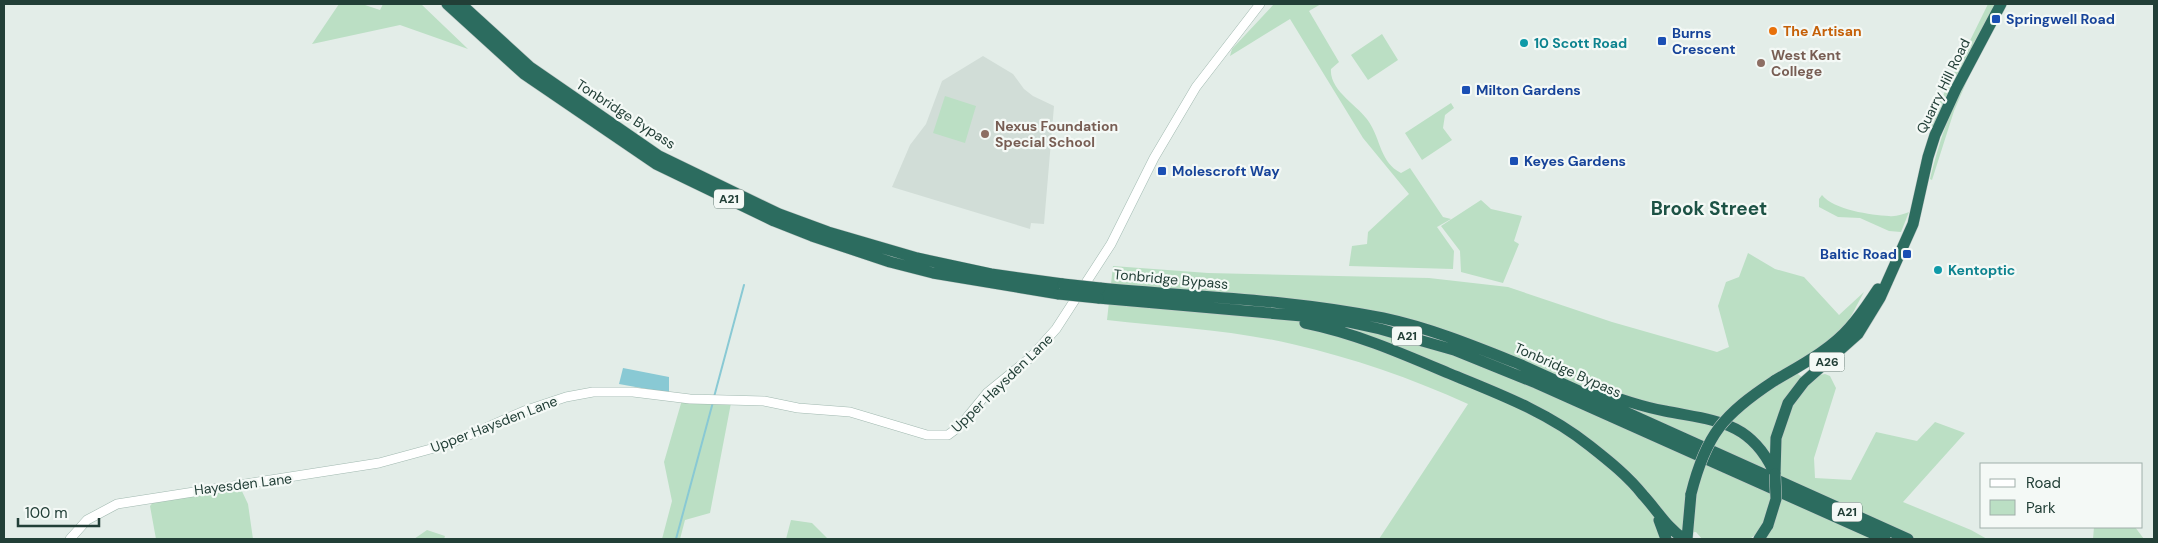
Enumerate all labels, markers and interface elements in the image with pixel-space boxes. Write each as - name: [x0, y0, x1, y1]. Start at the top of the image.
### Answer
- place label: Springwell Road: [2006, 10, 2115, 28]
- marker: Springwell Road: [1990, 13, 2002, 25]
- place label: The Artisan: [1783, 22, 1862, 40]
- place label: Burns Crescent: [1672, 24, 1735, 58]
- marker: The Artisan: [1767, 25, 1779, 37]
- place label: 10 Scott Road: [1534, 34, 1627, 52]
- marker: Burns Crescent: [1656, 35, 1668, 47]
- street label: Quarry Hill Road: [1912, 35, 1974, 137]
- marker: 10 Scott Road: [1518, 37, 1530, 49]
- place label: West Kent College: [1771, 46, 1841, 80]
- marker: West Kent College: [1755, 57, 1767, 69]
- street label: Tonbridge Bypass: [573, 75, 679, 153]
- place label: Milton Gardens: [1476, 81, 1581, 99]
- marker: Milton Gardens: [1460, 84, 1472, 96]
- place label: Nexus Foundation Special School: [995, 117, 1118, 151]
- marker: Nexus Foundation Special School: [979, 128, 991, 140]
- place label: Keyes Gardens: [1524, 152, 1626, 170]
- marker: Keyes Gardens: [1508, 155, 1520, 167]
- place label: Molescroft Way: [1172, 162, 1280, 180]
- marker: Molescroft Way: [1156, 165, 1168, 177]
- road number: A21: [714, 190, 744, 208]
- district label: Brook Street: [1651, 196, 1767, 221]
- place label: Baltic Road: [1820, 245, 1897, 263]
- marker: Baltic Road: [1901, 248, 1913, 260]
- place label: Kentoptic: [1948, 261, 2015, 279]
- marker: Kentoptic: [1932, 264, 1944, 276]
- street label: Tonbridge Bypass: [1113, 265, 1229, 293]
- road number: A21: [1392, 326, 1422, 346]
- street label: Upper Haysden Lane: [947, 330, 1057, 436]
- street label: Tonbridge Bypass: [1512, 338, 1624, 402]
- road number: A26: [1810, 352, 1844, 372]
- street label: Upper Haysden Lane: [428, 392, 560, 456]
- legend: [1980, 463, 2143, 528]
- street label: Hayesden Lane: [193, 469, 293, 499]
- text: Road: [2026, 473, 2061, 493]
- scale bar: [18, 496, 99, 528]
- text: Park: [2026, 498, 2056, 518]
- road number: A21: [1832, 502, 1862, 522]
- text: 100 m: [25, 503, 68, 523]

